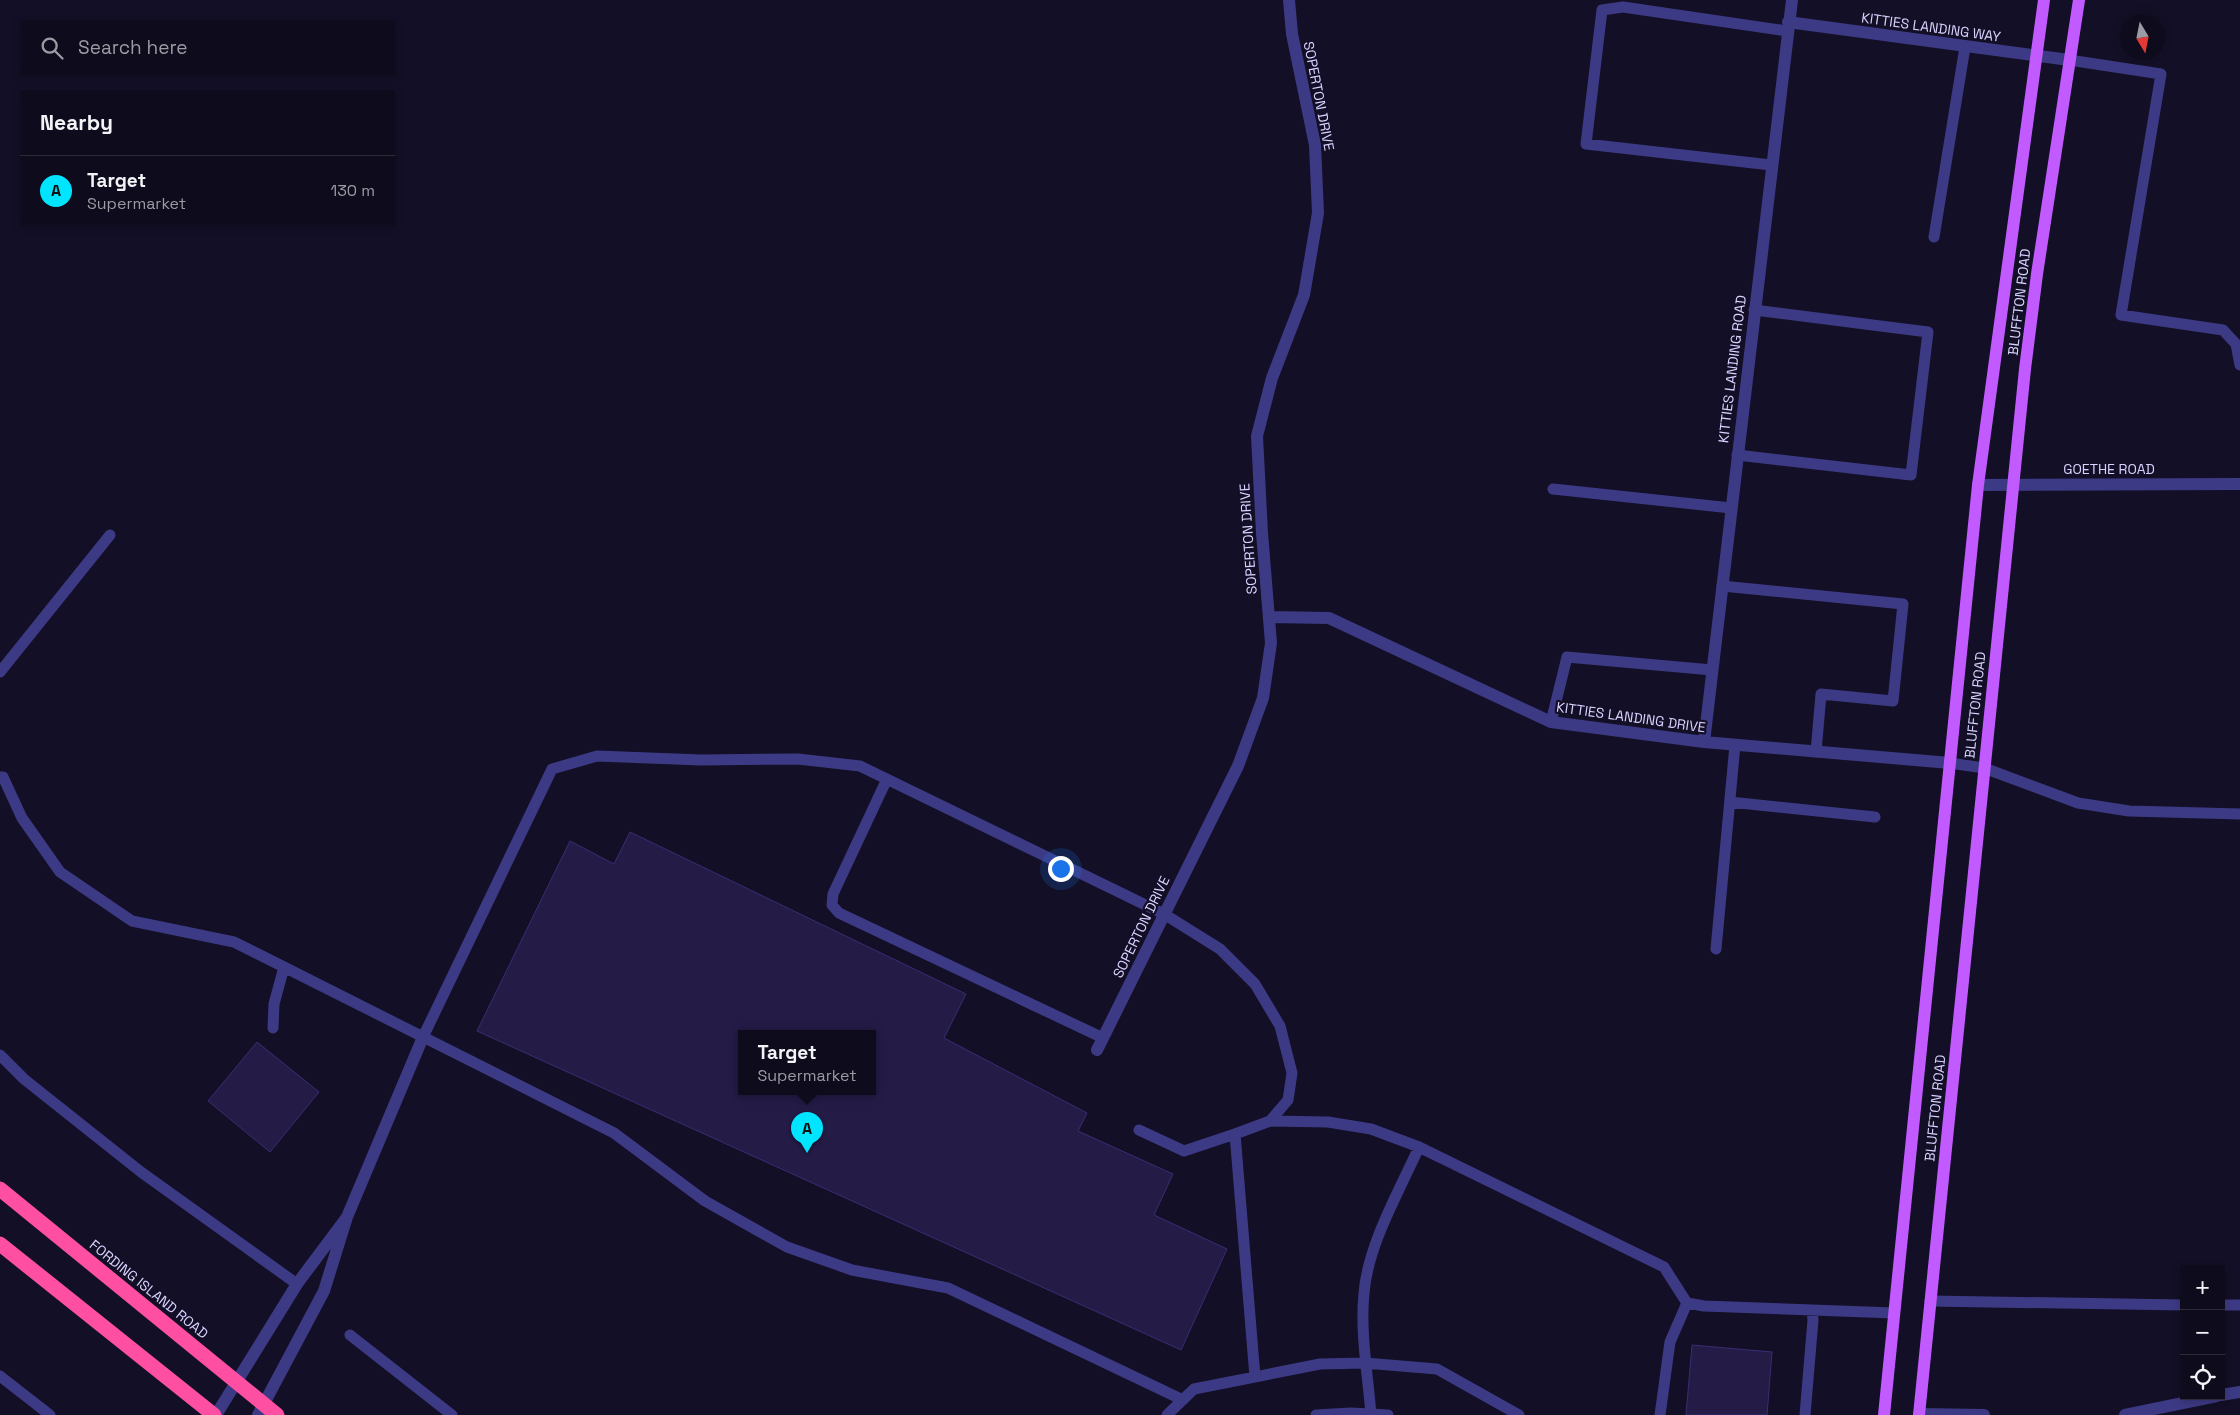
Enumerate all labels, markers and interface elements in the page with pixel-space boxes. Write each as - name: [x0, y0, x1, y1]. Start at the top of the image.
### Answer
- street label: KITTIES LANDING WAY: [1860, 8, 2002, 46]
- north arrow: [2120, 15, 2165, 60]
- search box: [20, 20, 395, 75]
- icon: search: [38, 34, 66, 62]
- text: Search here: [78, 35, 188, 60]
- street label: SOPERTON DRIVE: [1300, 40, 1338, 152]
- text: Nearby: [40, 109, 113, 136]
- text: Target: [87, 168, 146, 193]
- text: A: [51, 180, 61, 201]
- text: 130 m: [331, 180, 375, 201]
- text: Supermarket: [87, 193, 186, 214]
- street label: BLUFFTON ROAD: [2004, 248, 2034, 356]
- street label: KITTIES LANDING ROAD: [1714, 294, 1750, 444]
- street label: GOETHE ROAD: [2063, 460, 2155, 478]
- street label: SOPERTON DRIVE: [1235, 483, 1261, 595]
- street label: BLUFFTON ROAD: [1960, 651, 1990, 759]
- street label: KITTIES LANDING DRIVE: [1555, 698, 1707, 736]
- your location: [1048, 856, 1074, 882]
- street label: SOPERTON DRIVE: [1109, 873, 1173, 981]
- popup: [738, 1030, 876, 1095]
- text: Target: [757, 1040, 817, 1065]
- street label: BLUFFTON ROAD: [1920, 1054, 1950, 1162]
- text: Supermarket: [757, 1065, 857, 1086]
- pin: A: [791, 1112, 823, 1153]
- street label: FORDING ISLAND ROAD: [86, 1236, 212, 1342]
- map controls: [2180, 1265, 2225, 1400]
- button: +: [2180, 1265, 2225, 1310]
- button: −: [2180, 1310, 2225, 1355]
- button: locate: [2180, 1355, 2225, 1400]

